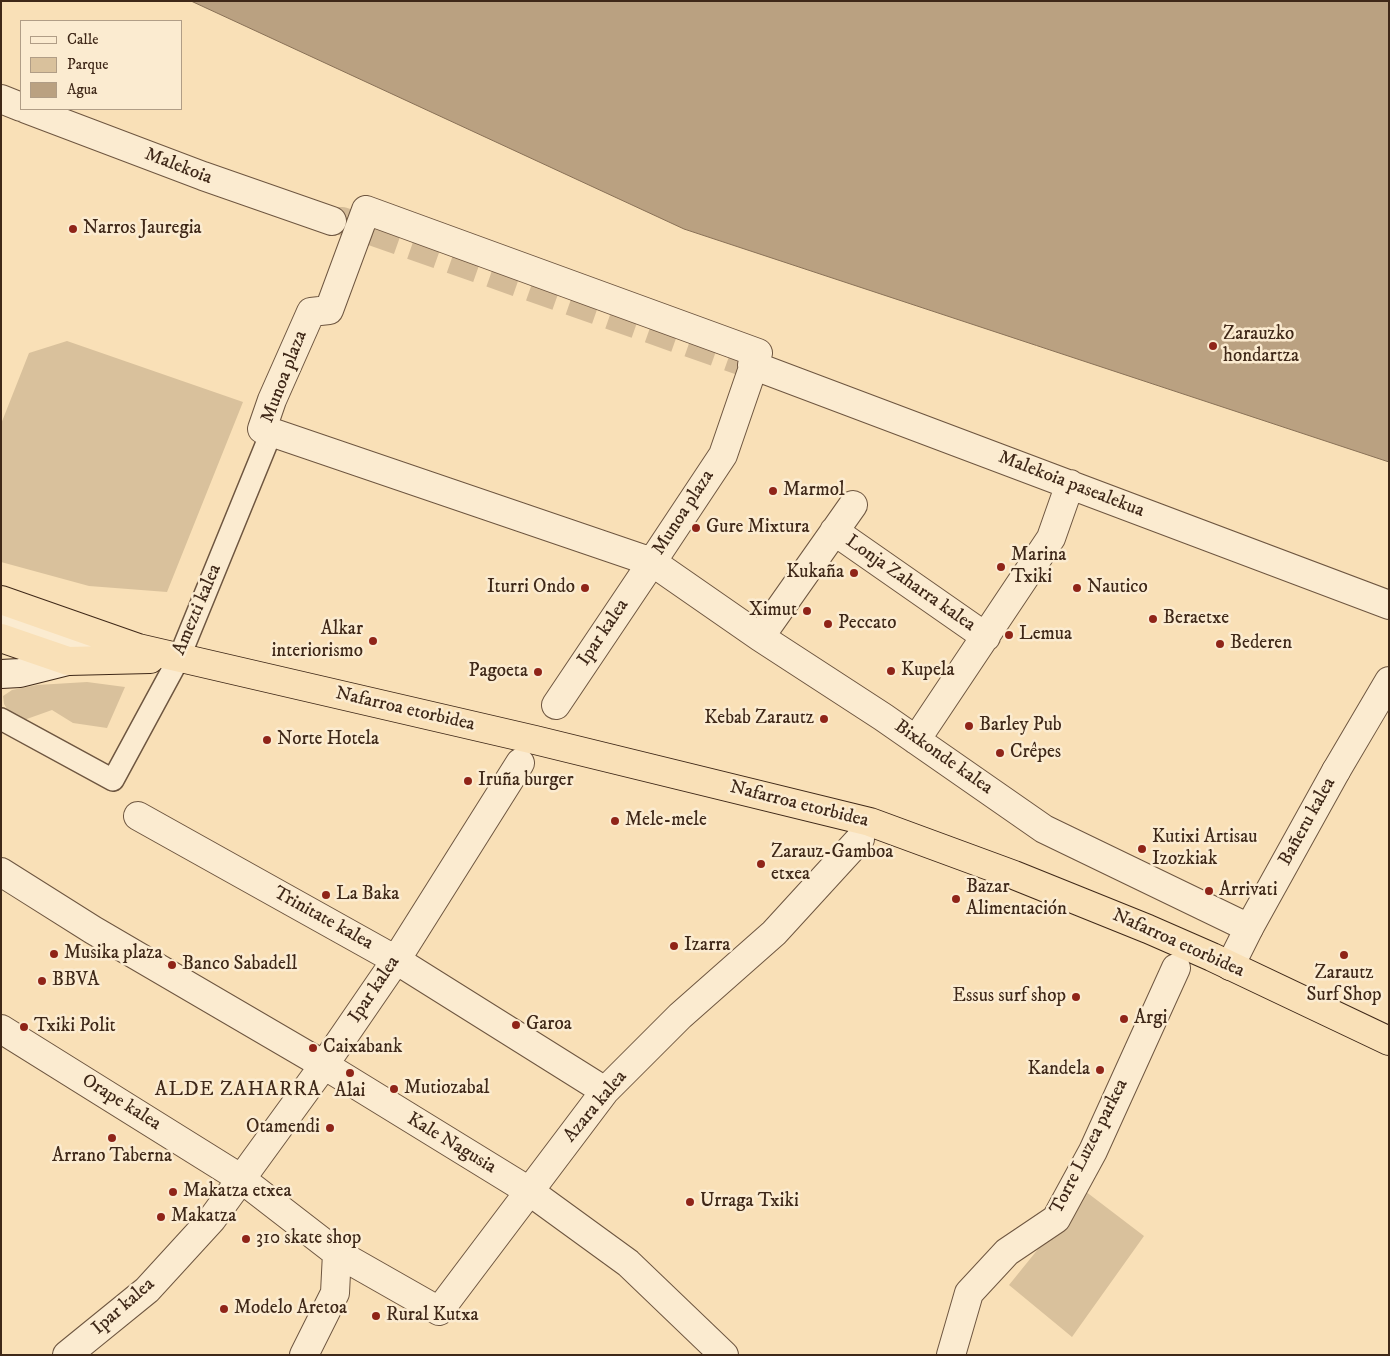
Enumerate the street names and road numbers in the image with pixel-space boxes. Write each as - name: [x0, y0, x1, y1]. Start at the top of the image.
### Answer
- street label: Malekoia: [141, 144, 215, 190]
- street label: Munoa plaza: [257, 328, 313, 426]
- street label: Malekoia pasealekua: [995, 447, 1147, 523]
- street label: Munoa plaza: [648, 466, 720, 560]
- street label: Lonja Zaharra kalea: [841, 531, 979, 637]
- street label: Amezti kalea: [169, 561, 227, 659]
- street label: Ipar kalea: [573, 595, 635, 671]
- street label: Nafarroa etorbidea: [333, 683, 477, 737]
- street label: Bixkonde kalea: [889, 716, 997, 800]
- street label: Bañeru kalea: [1274, 774, 1342, 870]
- street label: Nafarroa etorbidea: [727, 777, 871, 833]
- street label: Trinitate kalea: [269, 882, 377, 956]
- street label: Nafarroa etorbidea: [1108, 905, 1248, 983]
- street label: Ipar kalea: [344, 952, 406, 1028]
- street label: Azara kalea: [559, 1066, 633, 1148]
- street label: Orape kalea: [77, 1070, 165, 1136]
- street label: Torre Luzea parkea: [1046, 1076, 1134, 1218]
- street label: Kale Nagusia: [402, 1108, 500, 1180]
- street label: Ipar kalea: [88, 1274, 160, 1340]

